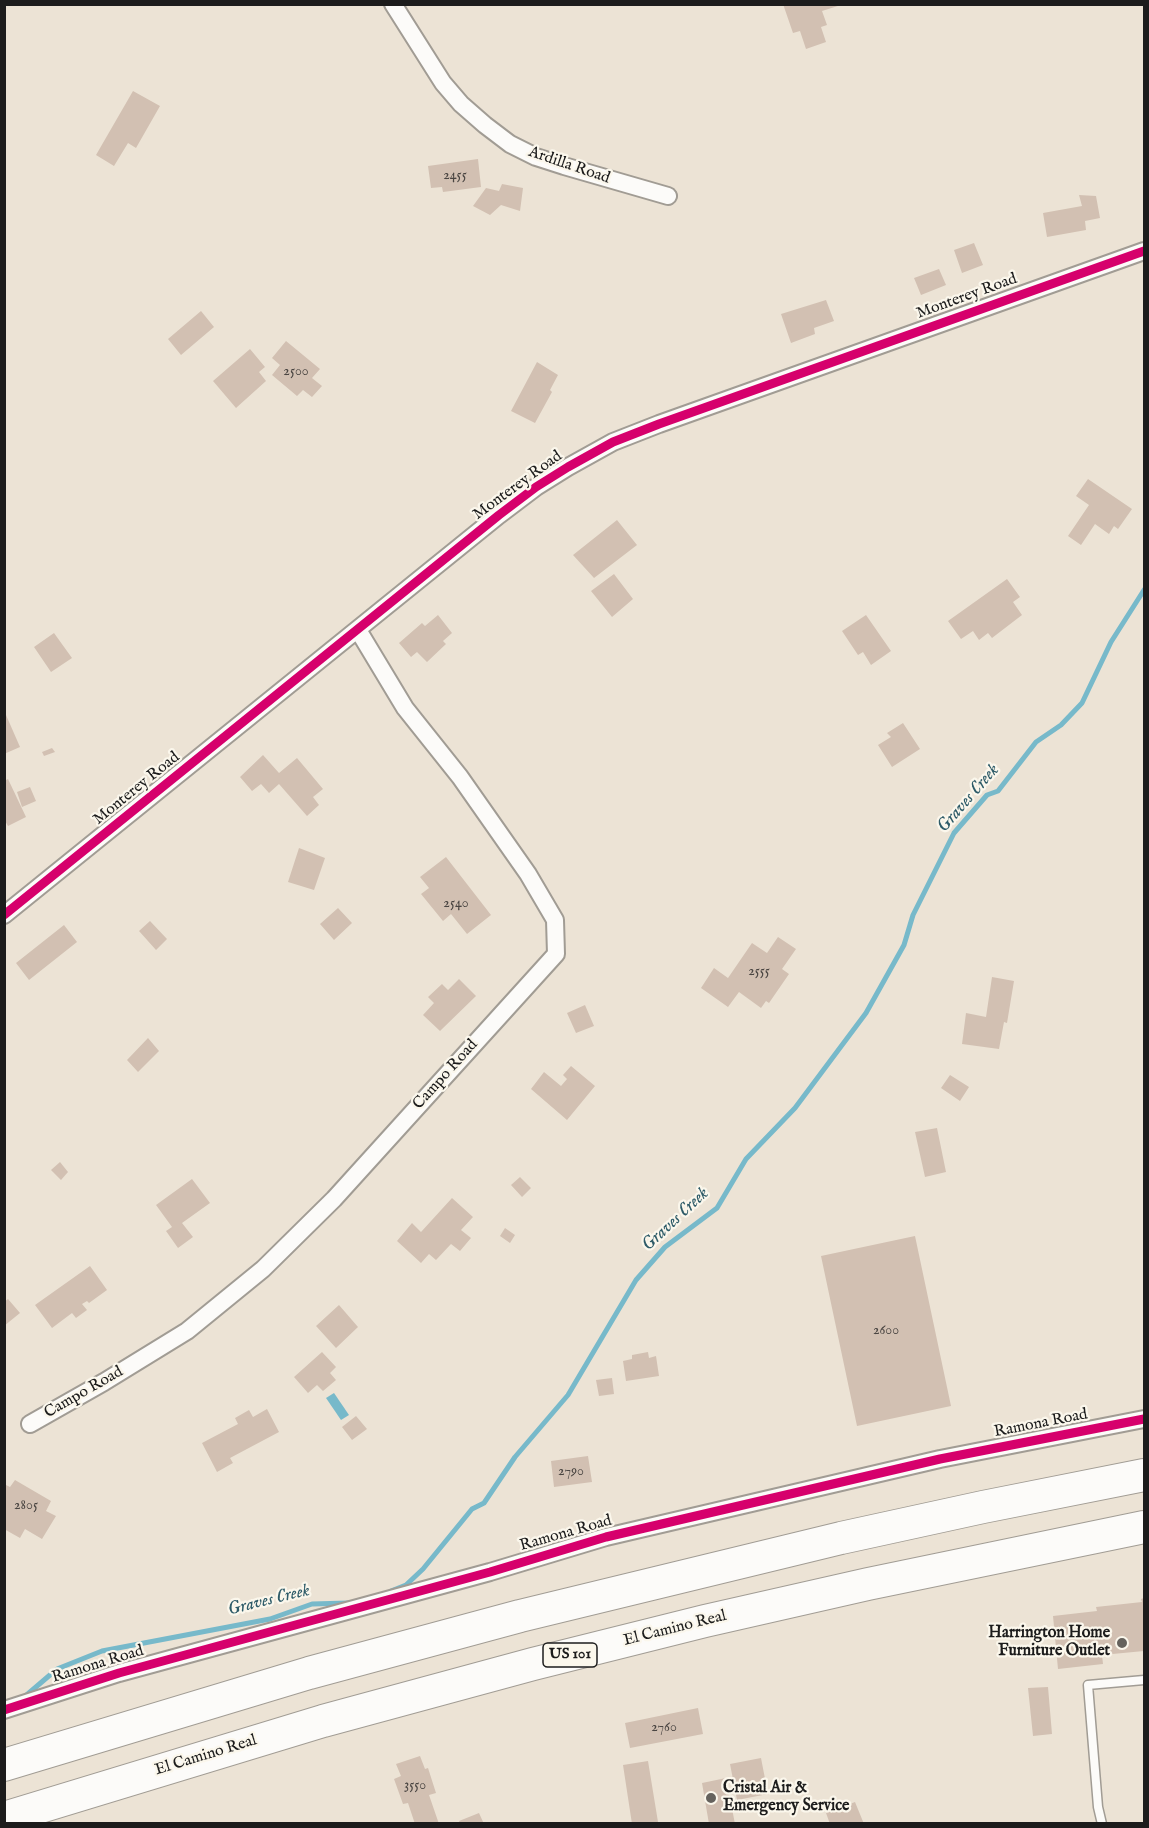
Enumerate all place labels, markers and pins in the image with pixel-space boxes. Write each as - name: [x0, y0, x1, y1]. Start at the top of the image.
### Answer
- place label: Harrington Home Furniture Outlet: [988, 1624, 1110, 1662]
- marker: Harrington Home Furniture Outlet: [1115, 1636, 1129, 1650]
- place label: Cristal Air & Emergency Service: [723, 1779, 849, 1817]
- marker: Cristal Air & Emergency Service: [704, 1791, 718, 1805]

